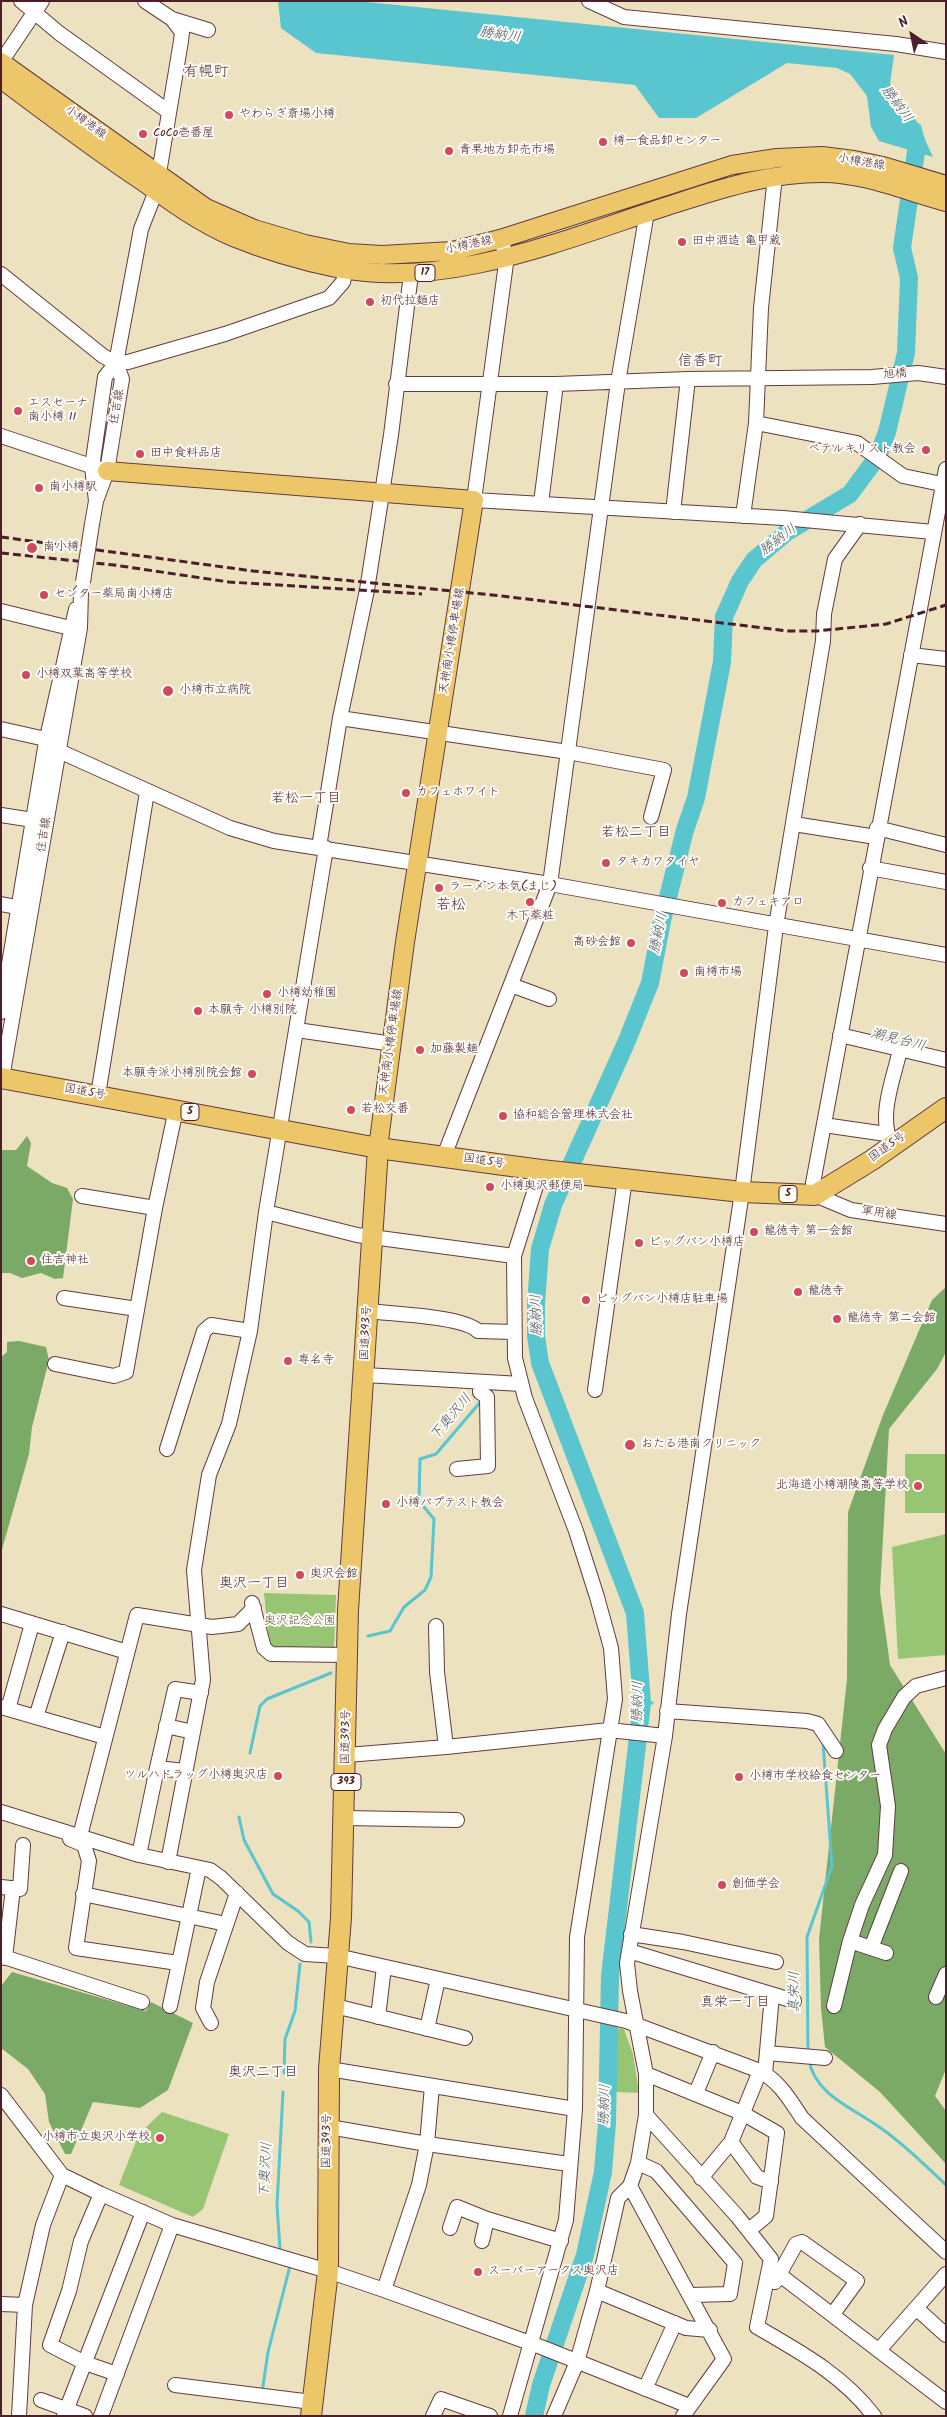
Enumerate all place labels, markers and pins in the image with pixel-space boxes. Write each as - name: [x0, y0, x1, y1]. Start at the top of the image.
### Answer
- place label: やわらぎ斎場小樽: [239, 108, 335, 122]
- marker: やわらぎ斎場小樽: [223, 109, 235, 121]
- place label: CoCo壱番屋: [153, 127, 214, 141]
- marker: CoCo壱番屋: [137, 128, 149, 140]
- place label: 樽一食品卸センター: [613, 135, 721, 149]
- marker: 樽一食品卸センター: [597, 136, 609, 148]
- place label: 青果地方卸売市場: [459, 144, 555, 158]
- marker: 青果地方卸売市場: [443, 145, 455, 157]
- place label: 田中酒造 亀甲蔵: [692, 235, 781, 249]
- marker: 田中酒造 亀甲蔵: [676, 236, 688, 248]
- place label: 初代拉麵店: [380, 295, 440, 309]
- marker: 初代拉麵店: [364, 296, 376, 308]
- place label: エスセーナ 南小樽 II: [28, 397, 88, 425]
- marker: エスセーナ 南小樽 II: [12, 405, 24, 417]
- place label: べテルキリスト教会: [808, 443, 916, 457]
- marker: べテルキリスト教会: [920, 444, 932, 456]
- place label: 田中食料品店: [150, 447, 222, 461]
- marker: 田中食料品店: [134, 448, 146, 460]
- place label: 南小樽駅: [49, 481, 97, 495]
- marker: 南小樽駅: [33, 482, 45, 494]
- marker: 南小樽: [25, 541, 39, 555]
- place label: 南小樽: [43, 541, 79, 555]
- place label: センター薬局南小樽店: [54, 588, 174, 602]
- marker: センター薬局南小樽店: [38, 589, 50, 601]
- place label: 小樽双葉高等学校: [36, 668, 132, 682]
- marker: 小樽双葉高等学校: [20, 669, 32, 681]
- marker: 小樽市立病院: [161, 684, 175, 698]
- place label: 小樽市立病院: [179, 684, 251, 698]
- place label: カフェホワイト: [416, 786, 500, 800]
- marker: カフェホワイト: [400, 787, 412, 799]
- place label: タキカワタイヤ: [616, 856, 700, 870]
- marker: タキカワタイヤ: [600, 857, 612, 869]
- place label: ラーメン本気(まじ): [449, 881, 557, 895]
- marker: ラーメン本気(まじ): [433, 882, 445, 894]
- marker: 木下薬粧: [524, 896, 536, 908]
- place label: カフェキアロ: [732, 896, 804, 910]
- marker: カフェキアロ: [716, 897, 728, 909]
- place label: 木下薬粧: [506, 910, 554, 924]
- place label: 高砂会館: [573, 936, 621, 950]
- marker: 高砂会館: [625, 937, 637, 949]
- place label: 南樽市場: [694, 966, 742, 980]
- marker: 南樽市場: [678, 967, 690, 979]
- place label: 小樽幼稚園: [277, 987, 337, 1001]
- marker: 小樽幼稚園: [261, 988, 273, 1000]
- place label: 本願寺 小樽別院: [208, 1004, 297, 1018]
- marker: 本願寺 小樽別院: [192, 1005, 204, 1017]
- place label: 加藤製麺: [430, 1043, 478, 1057]
- marker: 加藤製麺: [414, 1044, 426, 1056]
- place label: 本願寺派小樽別院会館: [122, 1067, 242, 1081]
- marker: 本願寺派小樽別院会館: [246, 1068, 258, 1080]
- place label: 若松交番: [361, 1103, 409, 1117]
- marker: 若松交番: [345, 1104, 357, 1116]
- place label: 協和総合管理株式会社: [513, 1109, 633, 1123]
- marker: 協和総合管理株式会社: [497, 1110, 509, 1122]
- place label: 小樽奥沢郵便局: [500, 1180, 584, 1194]
- marker: 小樽奥沢郵便局: [484, 1181, 496, 1193]
- place label: 龍徳寺 第一会館: [764, 1225, 853, 1239]
- marker: 龍徳寺 第一会館: [748, 1226, 760, 1238]
- place label: ビッグバン小樽店: [649, 1236, 745, 1250]
- marker: ビッグバン小樽店: [633, 1237, 645, 1249]
- place label: 住吉神社: [41, 1254, 89, 1268]
- marker: 住吉神社: [25, 1255, 37, 1267]
- place label: 龍徳寺: [808, 1285, 844, 1299]
- marker: 龍徳寺: [792, 1286, 804, 1298]
- place label: ビッグバン小樽店駐車場: [596, 1293, 728, 1307]
- marker: ビッグバン小樽店駐車場: [580, 1294, 592, 1306]
- place label: 龍徳寺 第二会館: [847, 1312, 936, 1326]
- marker: 龍徳寺 第二会館: [831, 1313, 843, 1325]
- place label: 専名寺: [298, 1354, 334, 1368]
- marker: 専名寺: [282, 1355, 294, 1367]
- marker: おたる港南クリニック: [623, 1438, 637, 1452]
- place label: おたる港南クリニック: [641, 1438, 761, 1452]
- place label: 北海道小樽潮陵高等学校: [776, 1479, 908, 1493]
- marker: 北海道小樽潮陵高等学校: [912, 1480, 924, 1492]
- place label: 小樽バプテスト教会: [396, 1497, 504, 1511]
- marker: 小樽バプテスト教会: [380, 1498, 392, 1510]
- place label: 奥沢会館: [310, 1568, 358, 1582]
- marker: 奥沢会館: [294, 1569, 306, 1581]
- place label: ツルハドラッグ小樽奥沢店: [124, 1769, 268, 1783]
- marker: ツルハドラッグ小樽奥沢店: [272, 1770, 284, 1782]
- place label: 小樽市学校給食センター: [749, 1770, 881, 1784]
- marker: 小樽市学校給食センター: [733, 1771, 745, 1783]
- place label: 創価学会: [732, 1878, 780, 1892]
- marker: 創価学会: [716, 1879, 728, 1891]
- place label: 小樽市立奥沢小学校: [42, 2131, 150, 2145]
- marker: 小樽市立奥沢小学校: [154, 2132, 166, 2144]
- place label: スーパーアークス奥沢店: [488, 2265, 619, 2279]
- marker: スーパーアークス奥沢店: [472, 2266, 484, 2278]

